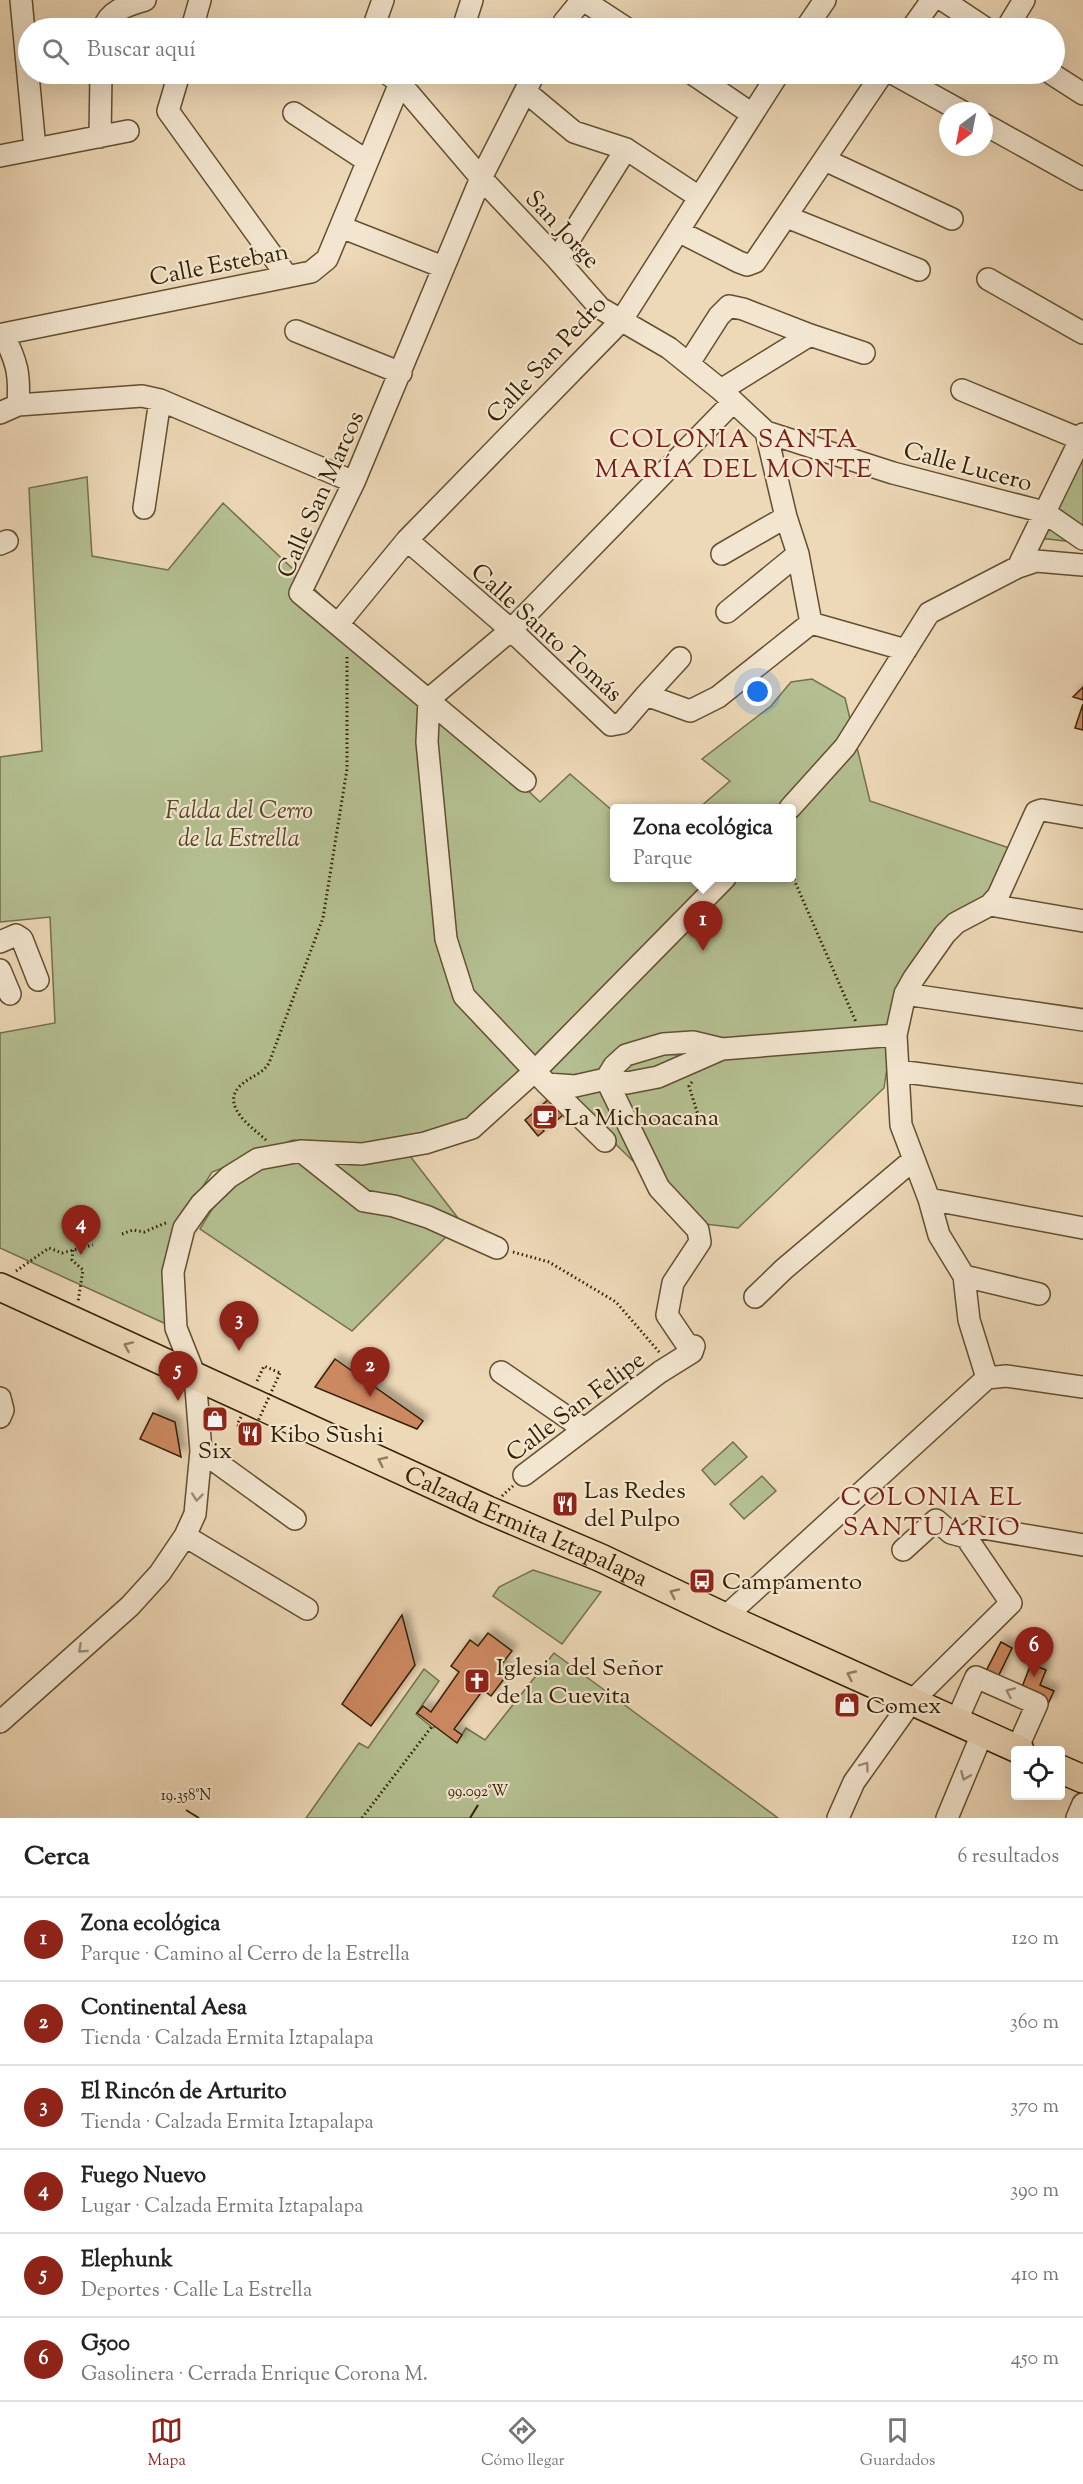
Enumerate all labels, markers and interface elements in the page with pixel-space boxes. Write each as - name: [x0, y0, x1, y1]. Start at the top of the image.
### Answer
- search box: [18, 18, 1065, 84]
- icon: search: [39, 35, 72, 68]
- text: Buscar aquí: [87, 35, 196, 67]
- north arrow: [939, 102, 993, 156]
- street label: San Jorge: [516, 183, 607, 277]
- street label: Calle Esteban: [147, 236, 292, 296]
- street label: Calle San Pedro: [479, 289, 616, 432]
- street label: Calle San Marcos: [270, 406, 374, 584]
- district label: COLONIA SANTA MARÍA DEL MONTE: [595, 422, 873, 489]
- street label: Calle Lucero: [899, 434, 1036, 501]
- street label: Calle Santo Tomás: [462, 556, 629, 711]
- your location: [743, 677, 772, 706]
- park label: Falda del Cerro de la Estrella: [165, 795, 313, 857]
- popup: [610, 804, 796, 882]
- text: Zona ecológica: [633, 813, 773, 845]
- text: Parque: [633, 845, 693, 874]
- pin: 1: [684, 902, 722, 951]
- cafe icon: La Michoacana: [530, 1102, 560, 1132]
- place label: La Michoacana: [564, 1102, 719, 1136]
- pin: 4: [62, 1206, 100, 1255]
- pin: 3: [220, 1302, 258, 1351]
- one-way arrow: [123, 1341, 134, 1353]
- street label: Calle San Felipe: [500, 1344, 653, 1471]
- pin: 2: [350, 1348, 389, 1397]
- pin: 5: [158, 1352, 198, 1401]
- shop icon: Six: [200, 1404, 230, 1434]
- restaurant icon: Kibo Sushi: [235, 1419, 265, 1449]
- place label: Kibo Sushi: [270, 1419, 384, 1453]
- place label: Six: [198, 1435, 232, 1469]
- one-way arrow: [377, 1456, 388, 1468]
- street label: Calzada Ermita Iztapalapa: [398, 1459, 653, 1597]
- place label: Las Redes del Pulpo: [584, 1475, 686, 1537]
- district label: COLONIA EL SANTUARIO: [841, 1480, 1023, 1547]
- restaurant icon: Las Redes del Pulpo: [550, 1489, 580, 1519]
- one-way arrow: [191, 1493, 204, 1502]
- bus stop icon: Campamento: [687, 1566, 717, 1596]
- place label: Campamento: [722, 1566, 862, 1600]
- one-way arrow: [670, 1589, 681, 1601]
- pin: 6: [1014, 1628, 1054, 1677]
- one-way arrow: [78, 1642, 89, 1653]
- place label: Iglesia del Señor de la Cuevita: [496, 1652, 663, 1714]
- church icon: Iglesia del Señor de la Cuevita: [462, 1666, 492, 1696]
- one-way arrow: [847, 1670, 858, 1682]
- one-way arrow: [1005, 1687, 1016, 1699]
- shop icon: Comex: [832, 1690, 862, 1720]
- place label: Comex: [866, 1690, 942, 1724]
- map controls: [1011, 1746, 1065, 1800]
- button: locate: [1011, 1746, 1065, 1800]
- one-way arrow: [858, 1762, 869, 1773]
- one-way arrow: [960, 1770, 972, 1781]
- text: 99.092°W: [448, 1782, 509, 1803]
- text: 19.358°N: [161, 1786, 211, 1807]
- text: Cerca: [24, 1839, 90, 1876]
- text: 6 resultados: [958, 1843, 1059, 1872]
- text: Zona ecológica: [81, 1909, 220, 1941]
- text: 1: [40, 1925, 47, 1954]
- text: 120 m: [1011, 1925, 1059, 1954]
- text: Parque · Camino al Cerro de la Estrella: [81, 1941, 410, 1970]
- text: Continental Aesa: [81, 1993, 247, 2025]
- text: 2: [39, 2009, 48, 2038]
- text: 360 m: [1010, 2009, 1059, 2038]
- text: Tienda · Calzada Ermita Iztapalapa: [81, 2025, 374, 2054]
- text: El Rincón de Arturito: [81, 2077, 287, 2109]
- text: 3: [39, 2093, 48, 2122]
- text: 370 m: [1010, 2093, 1059, 2122]
- text: Tienda · Calzada Ermita Iztapalapa: [81, 2109, 374, 2138]
- text: Fuego Nuevo: [81, 2161, 206, 2193]
- text: 4: [38, 2177, 49, 2206]
- text: 390 m: [1010, 2177, 1059, 2206]
- text: Lugar · Calzada Ermita Iztapalapa: [81, 2193, 364, 2222]
- text: Elephunk: [81, 2245, 173, 2277]
- text: 5: [40, 2261, 47, 2290]
- text: 410 m: [1011, 2261, 1059, 2290]
- text: Deportes · Calle La Estrella: [81, 2277, 312, 2306]
- text: G500: [81, 2329, 130, 2361]
- text: 6: [39, 2345, 48, 2374]
- text: 450 m: [1011, 2345, 1059, 2374]
- text: Gasolinera · Cerrada Enrique Corona M.: [81, 2361, 428, 2390]
- tab: Mapa: [148, 2414, 186, 2473]
- tab: Cómo llegar: [481, 2414, 565, 2473]
- tab: Guardados: [860, 2414, 935, 2473]

